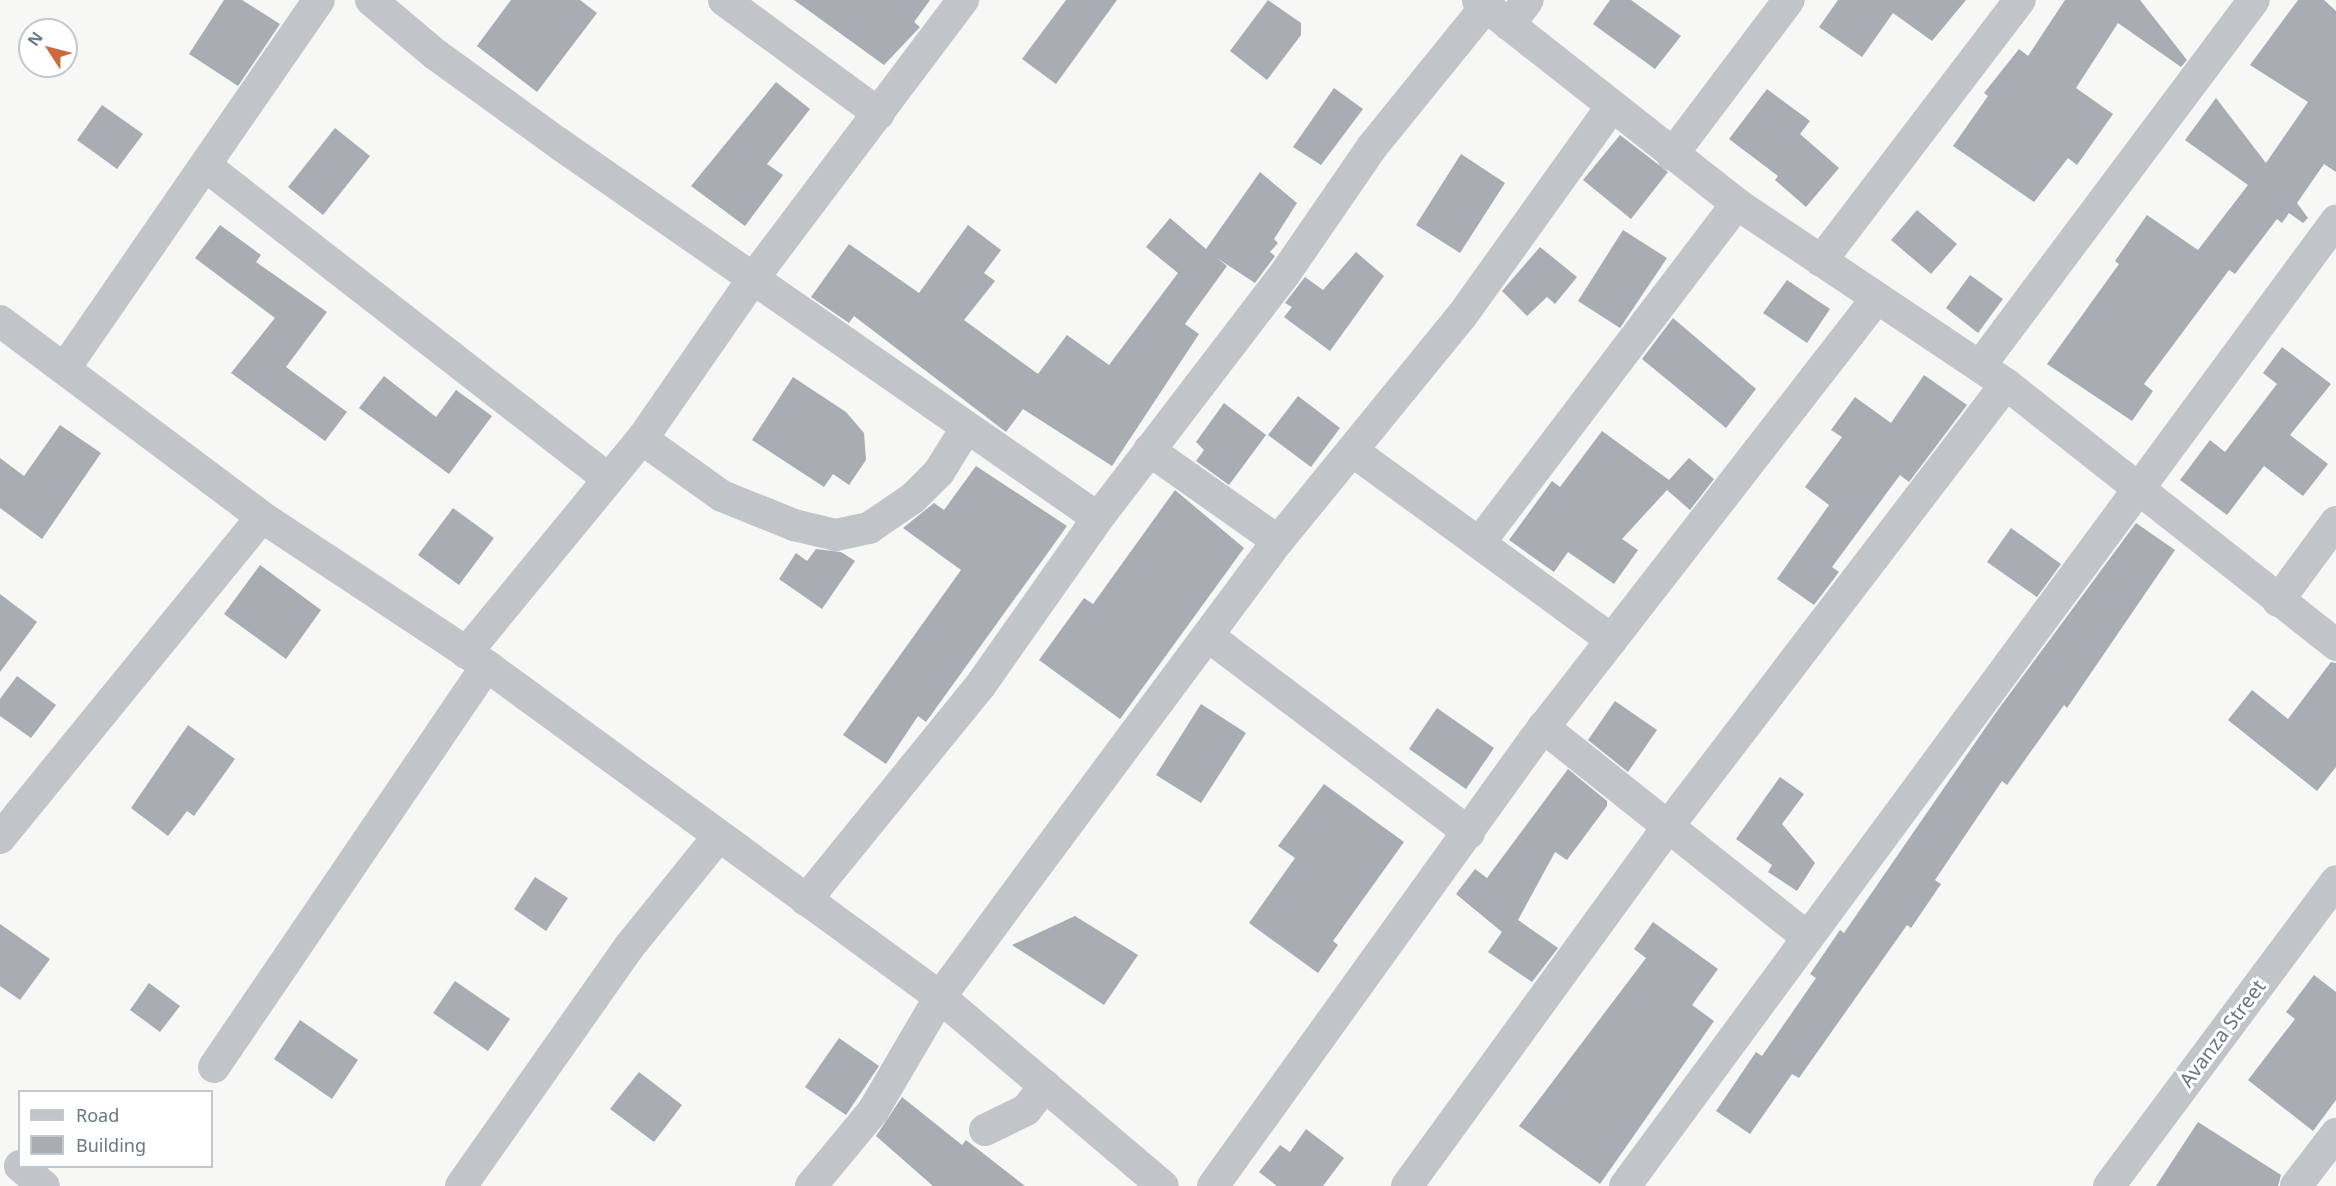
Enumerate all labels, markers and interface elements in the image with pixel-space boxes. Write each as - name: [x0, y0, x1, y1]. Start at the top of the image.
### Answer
- north arrow: [18, 18, 78, 78]
- text: N: [22, 27, 48, 50]
- street label: Avanza Street: [2174, 975, 2270, 1091]
- legend: [18, 1090, 213, 1168]
- text: Road: [76, 1103, 119, 1127]
- text: Building: [76, 1133, 146, 1157]

